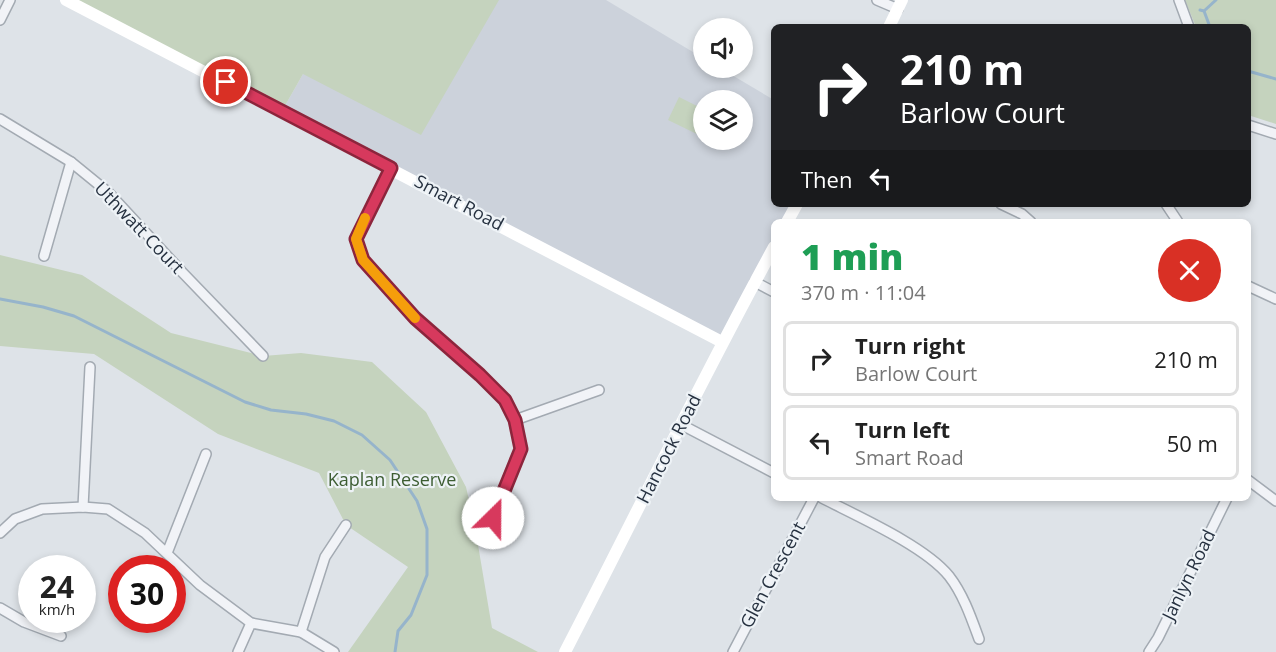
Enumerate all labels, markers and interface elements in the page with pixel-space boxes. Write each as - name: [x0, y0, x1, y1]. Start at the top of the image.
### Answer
- map controls: [693, 18, 753, 150]
- button: sound: [693, 18, 753, 78]
- text: 210 m: [900, 40, 1024, 97]
- icon: right: [801, 48, 879, 126]
- pin: [200, 56, 251, 107]
- icon: arrive: [209, 65, 242, 98]
- button: layers: [693, 90, 753, 150]
- text: Barlow Court: [900, 94, 1065, 131]
- icon: left: [864, 162, 897, 195]
- text: Then: [801, 164, 852, 194]
- street label: Smart Road: [411, 169, 508, 236]
- street label: Uthwatt Court: [90, 176, 190, 278]
- text: 1 min: [801, 232, 903, 281]
- button: close: [1158, 239, 1221, 302]
- text: 370 m · 11:04: [801, 279, 926, 306]
- text: Turn right: [855, 330, 966, 360]
- icon: right: [804, 342, 837, 375]
- text: 210 m: [1154, 344, 1218, 374]
- text: Barlow Court: [855, 360, 977, 387]
- street label: Hancock Road: [630, 390, 706, 507]
- text: Turn left: [855, 414, 950, 444]
- icon: left: [804, 426, 837, 459]
- text: 50 m: [1167, 428, 1218, 458]
- text: Smart Road: [855, 444, 964, 471]
- park label: Kaplan Reserve: [328, 467, 456, 491]
- position arrow: [461, 486, 525, 550]
- street label: Glen Crescent: [734, 517, 810, 632]
- street label: Janlyn Road: [1155, 525, 1220, 626]
- speed limit sign: 30: [108, 555, 186, 633]
- text: 24: [40, 566, 74, 607]
- text: km/h: [39, 599, 75, 619]

